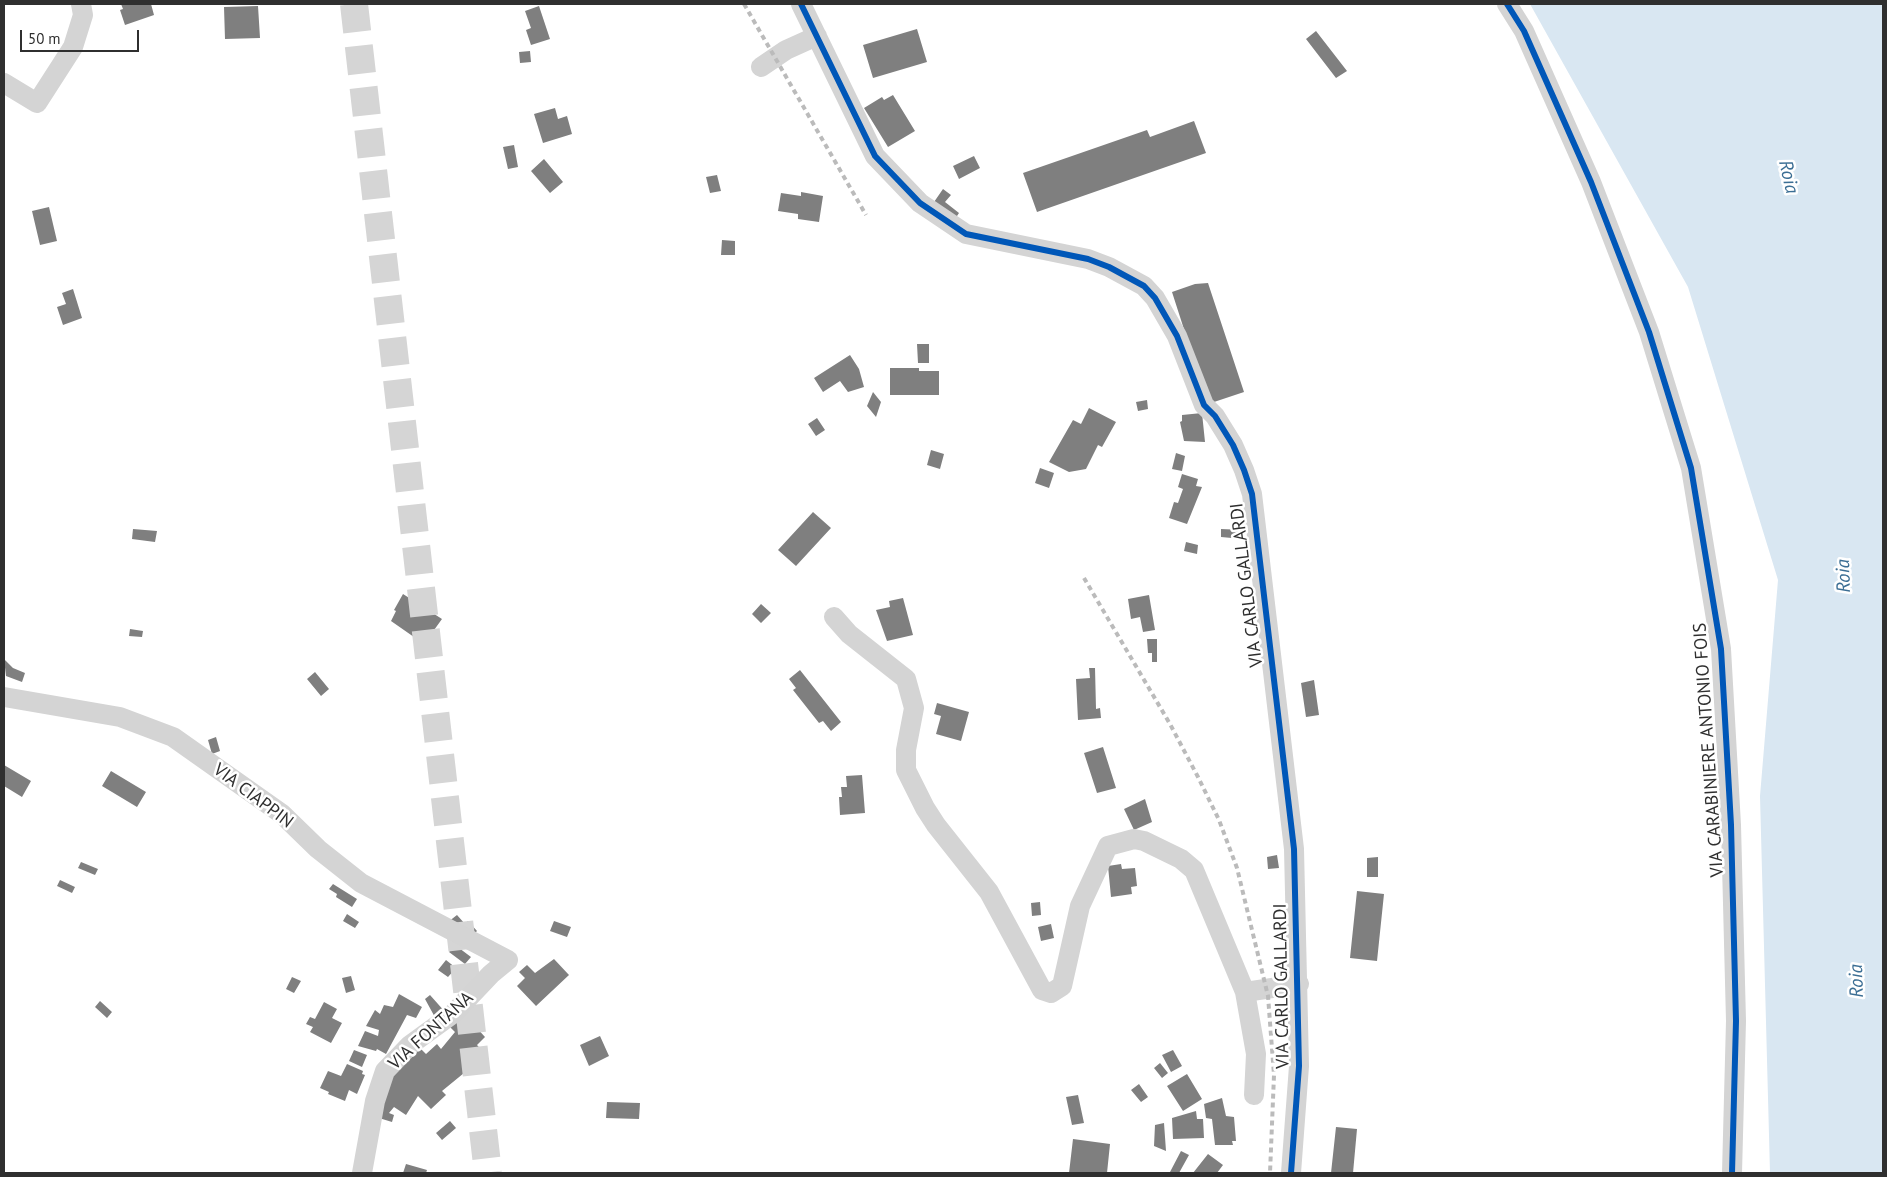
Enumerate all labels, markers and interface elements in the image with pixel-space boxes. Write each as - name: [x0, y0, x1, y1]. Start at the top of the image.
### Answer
- scale bar: [22, 20, 141, 52]
- text: 50 m: [28, 29, 61, 48]
- water label: Roia: [1773, 158, 1803, 196]
- street label: VIA CARLO GALLARDI: [1226, 502, 1268, 668]
- water label: Roia: [1832, 559, 1856, 593]
- street label: VIA CARABINIERE ANTONIO FOIS: [1689, 622, 1729, 878]
- street label: VIA CIAPPIN: [209, 759, 297, 833]
- street label: VIA CARLO GALLARDI: [1270, 903, 1294, 1069]
- water label: Roia: [1845, 964, 1869, 998]
- street label: VIA FONTANA: [384, 987, 478, 1075]

